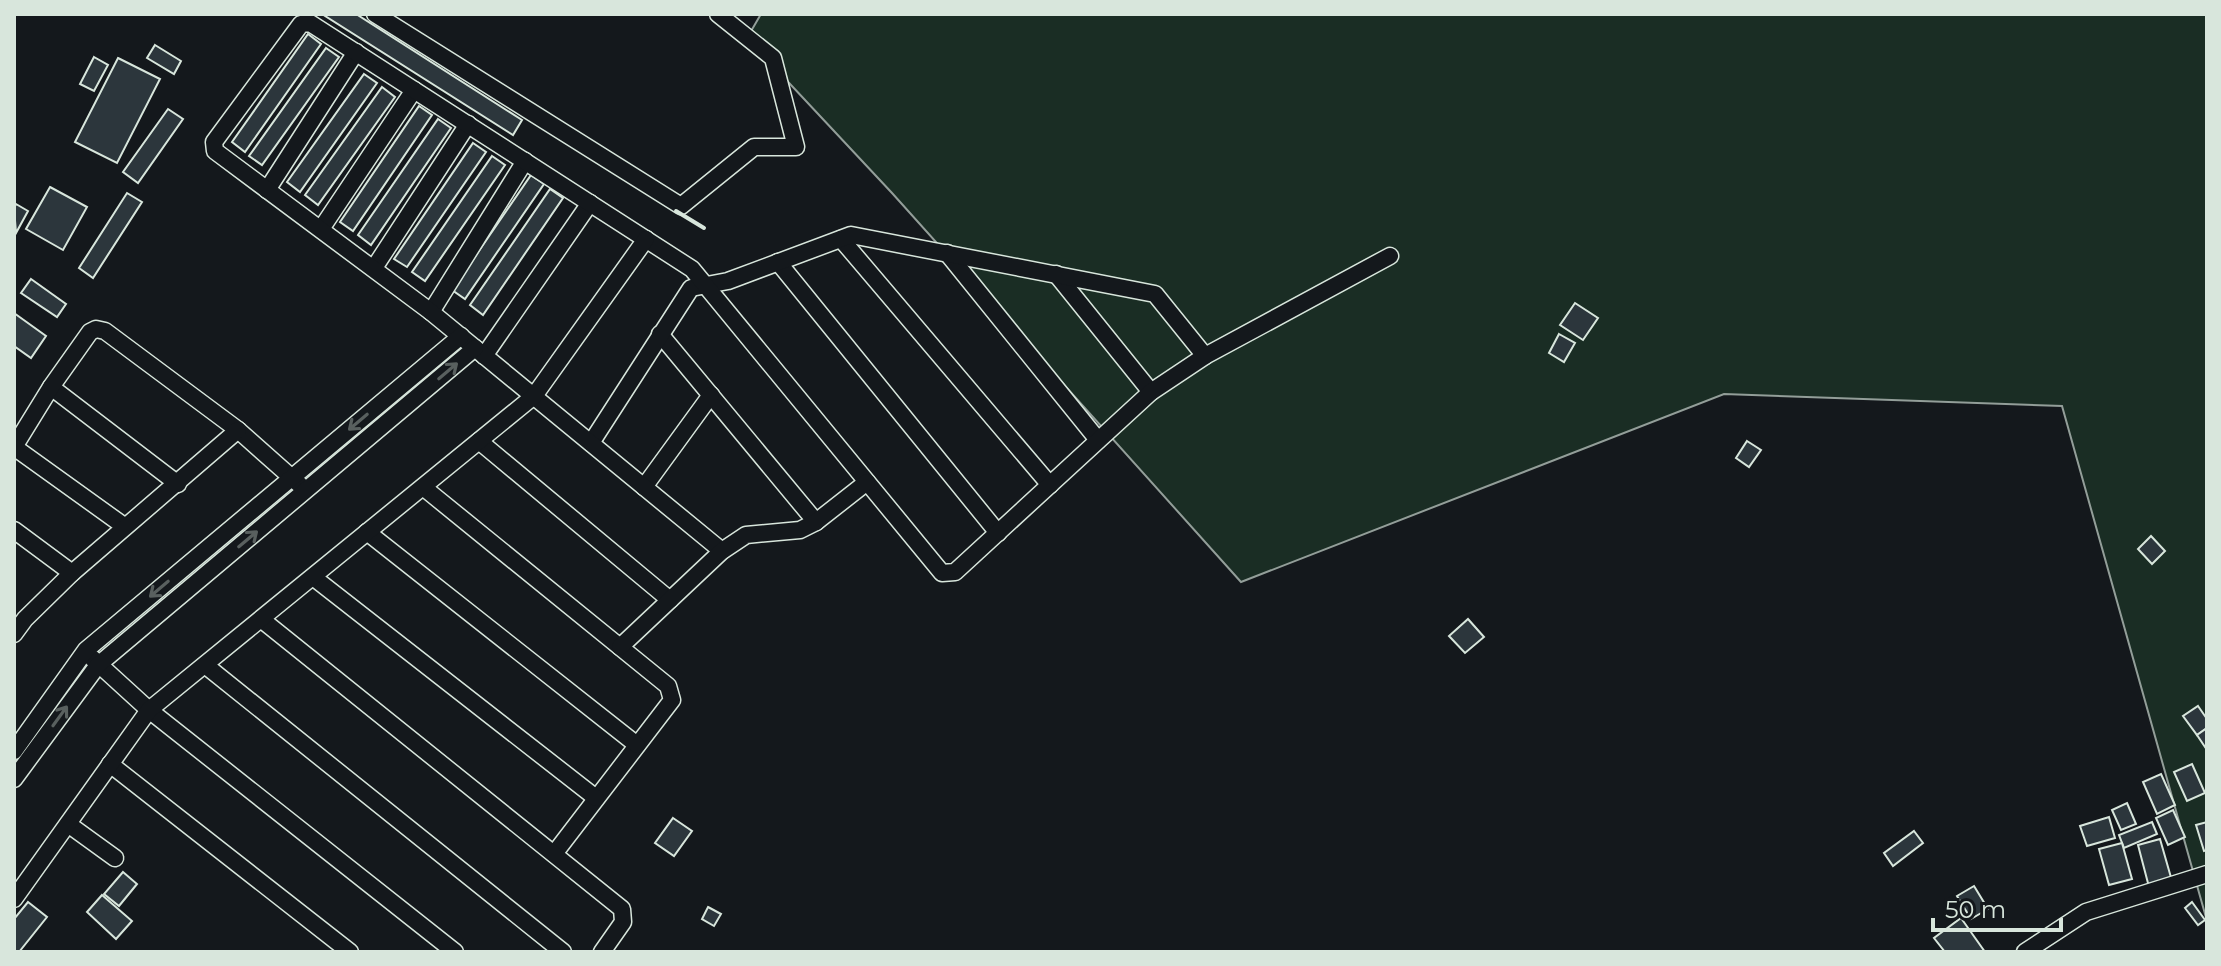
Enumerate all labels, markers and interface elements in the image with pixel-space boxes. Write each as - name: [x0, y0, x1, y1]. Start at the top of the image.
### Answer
- one-way arrow: [437, 362, 457, 380]
- one-way arrow: [348, 413, 369, 431]
- one-way arrow: [238, 530, 258, 548]
- one-way arrow: [149, 580, 169, 598]
- one-way arrow: [52, 706, 69, 727]
- scale bar: [1933, 882, 2061, 932]
- text: 50 m: [1945, 895, 2006, 924]

